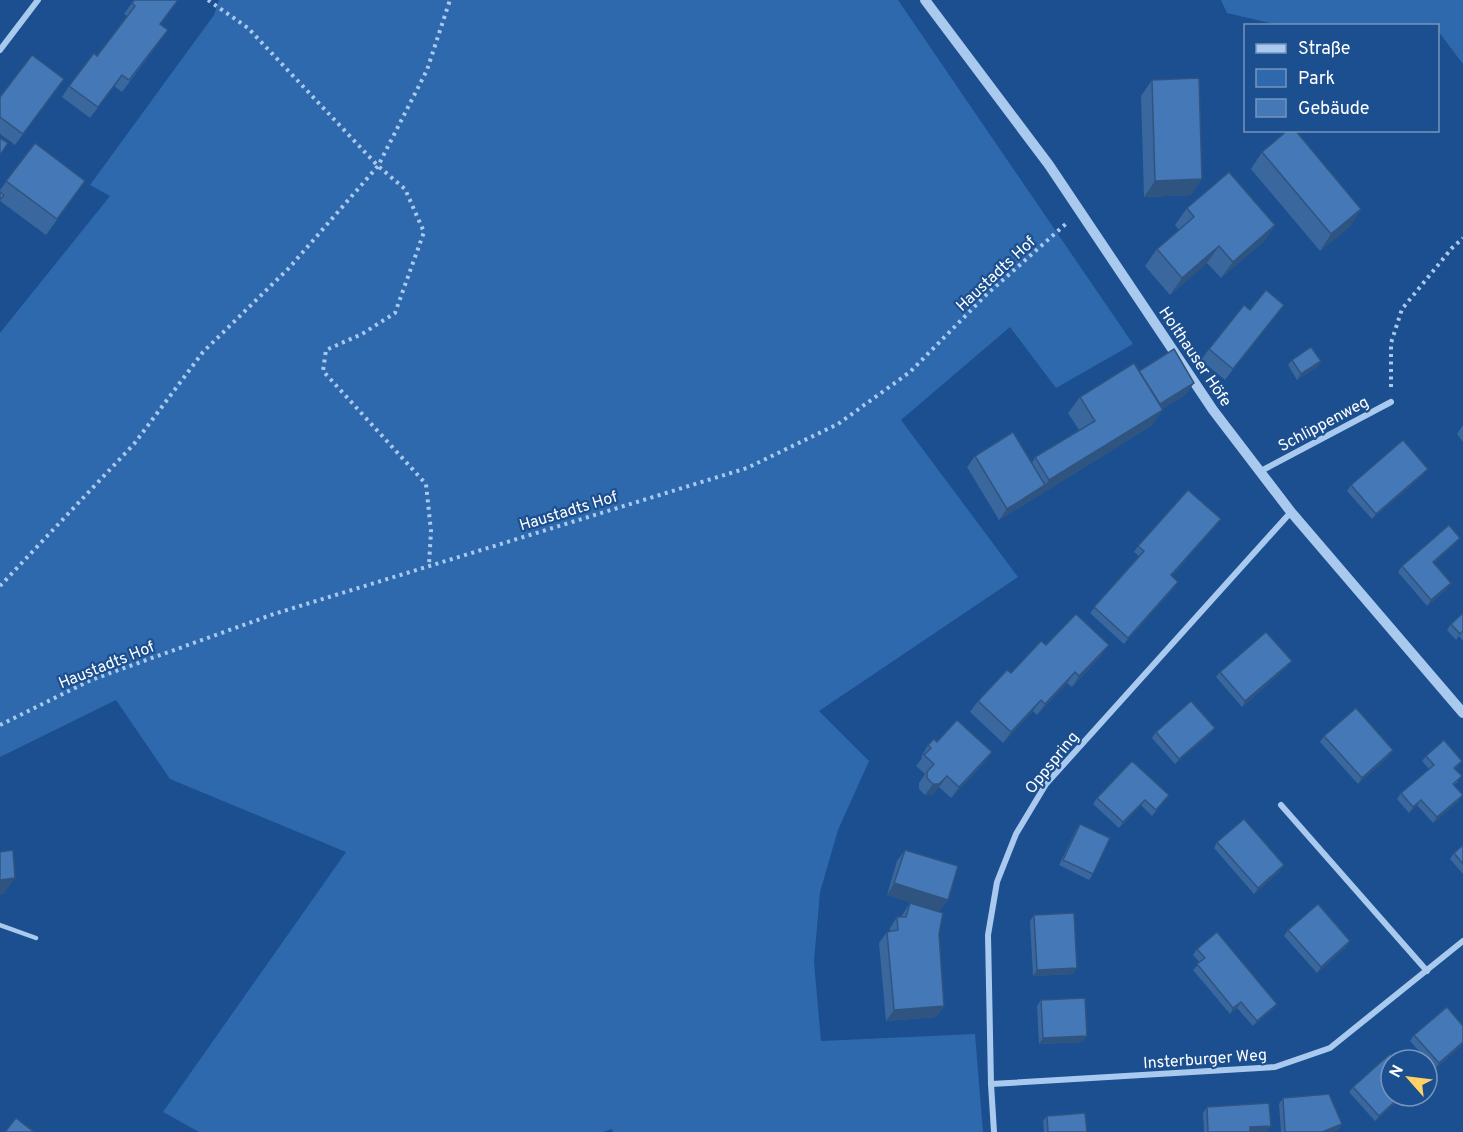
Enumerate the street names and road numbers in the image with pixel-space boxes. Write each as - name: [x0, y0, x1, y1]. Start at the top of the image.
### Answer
- street label: Haustadts Hof: [952, 232, 1041, 316]
- street label: Holthauser Höfe: [1154, 303, 1235, 411]
- street label: Schlippenweg: [1275, 393, 1373, 457]
- street label: Haustadts Hof: [517, 487, 621, 536]
- street label: Haustadts Hof: [56, 637, 158, 694]
- street label: Oppspring: [1021, 728, 1084, 799]
- street label: Insterburger Weg: [1143, 1046, 1268, 1074]

